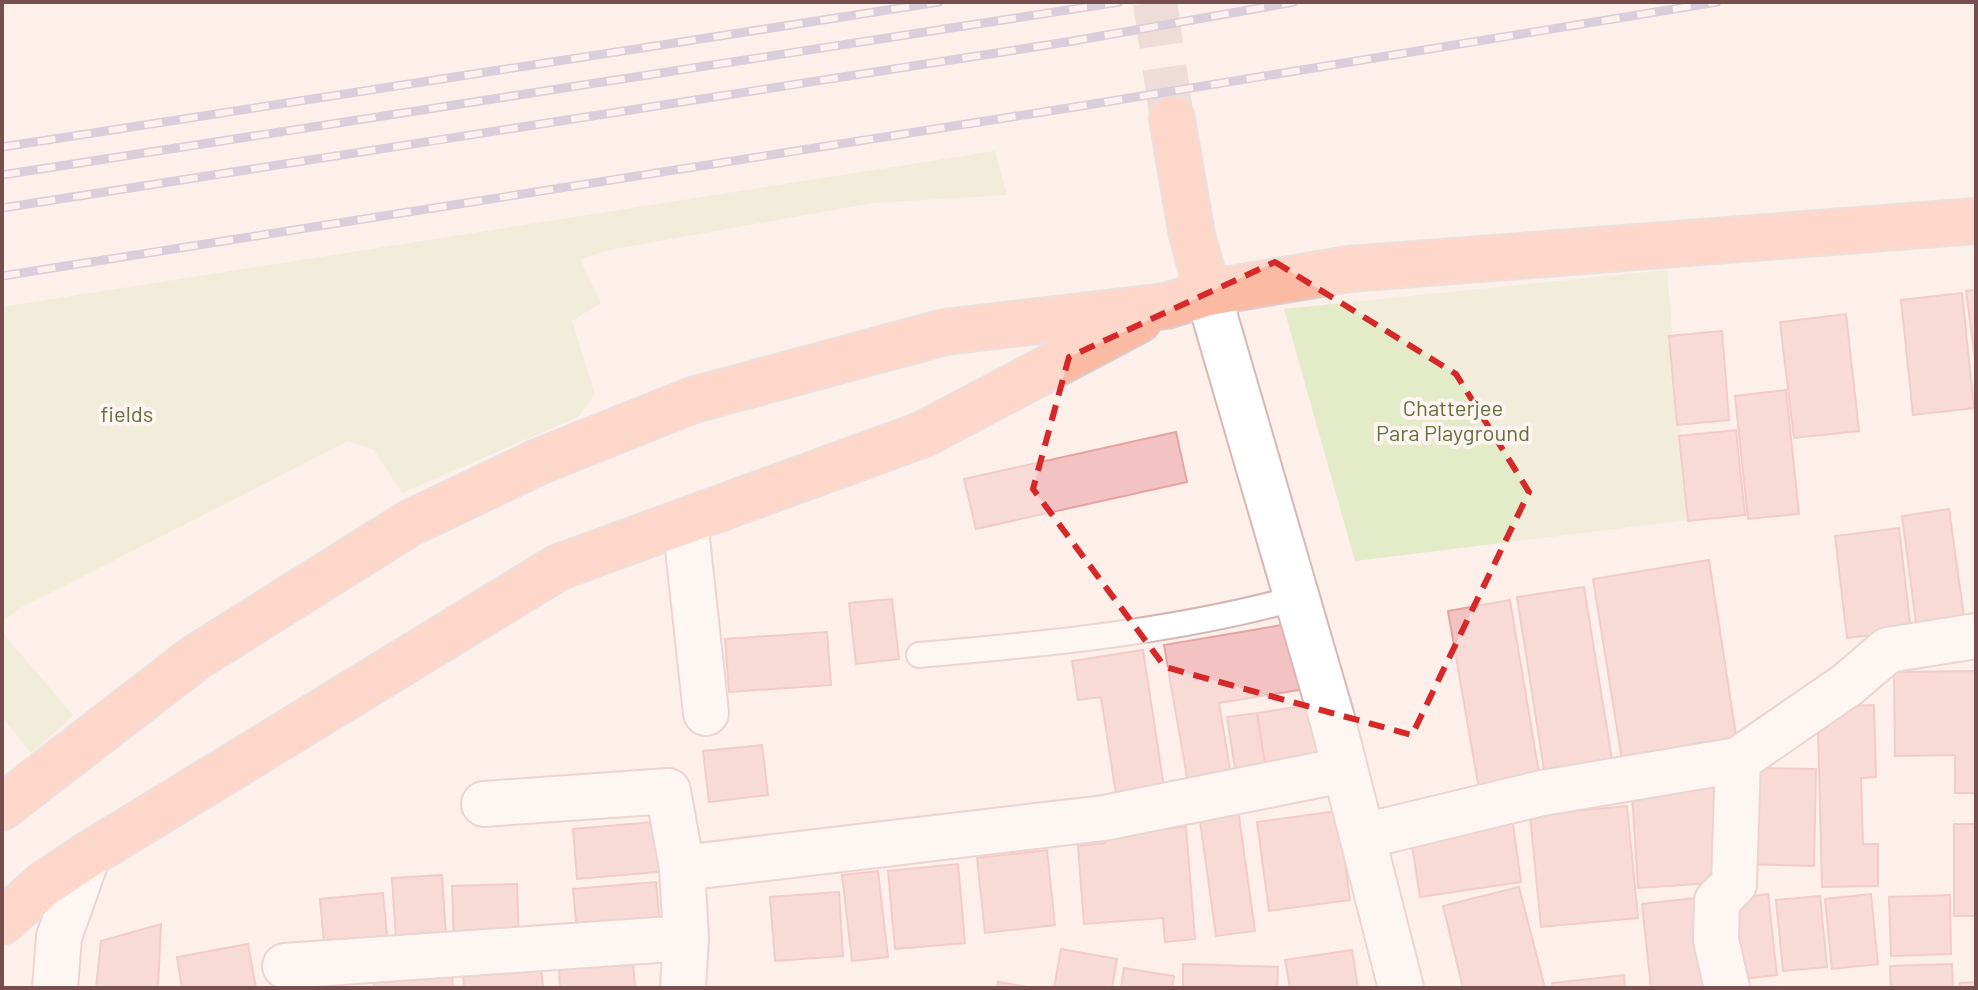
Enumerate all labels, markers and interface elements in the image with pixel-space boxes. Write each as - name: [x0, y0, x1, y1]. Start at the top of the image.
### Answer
- park label: Chatterjee Para Playground: [1376, 394, 1530, 445]
- park label: fields: [101, 400, 153, 426]

